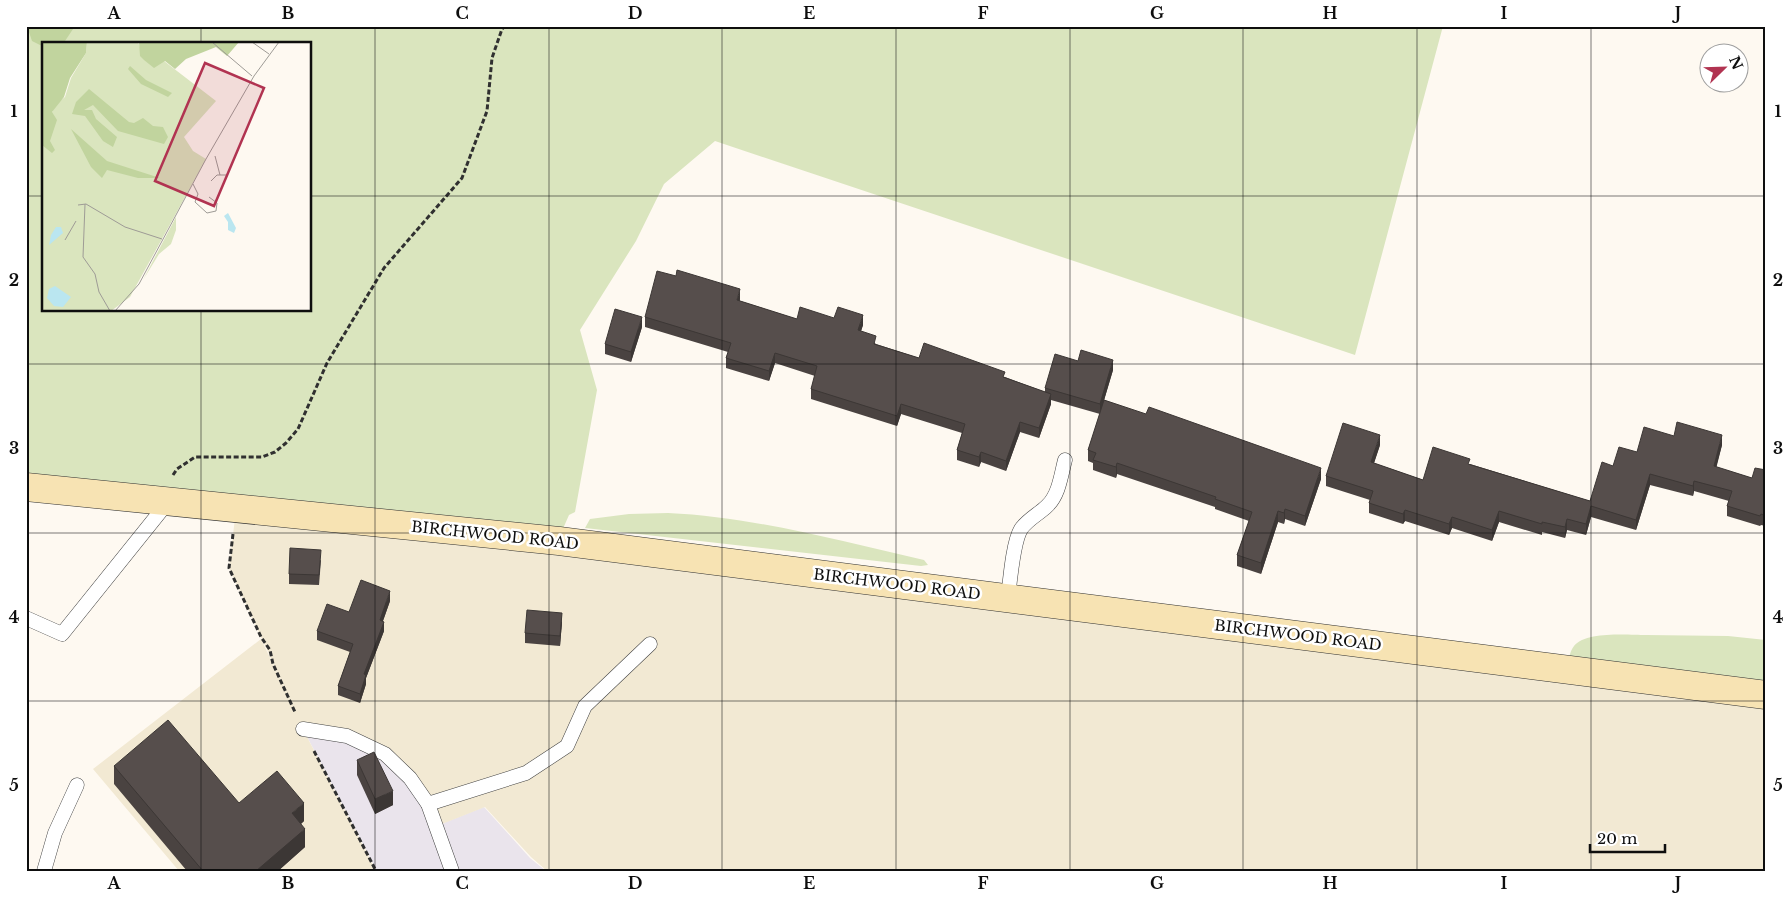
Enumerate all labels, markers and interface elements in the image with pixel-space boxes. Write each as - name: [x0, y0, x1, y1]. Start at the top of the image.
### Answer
- text: A: [107, 3, 122, 23]
- text: B: [282, 3, 295, 23]
- text: C: [455, 3, 469, 23]
- text: D: [628, 3, 642, 23]
- text: E: [803, 3, 815, 23]
- text: F: [977, 3, 989, 23]
- text: G: [1150, 3, 1164, 23]
- text: H: [1322, 3, 1338, 23]
- text: I: [1501, 3, 1508, 23]
- text: J: [1672, 3, 1681, 23]
- inset map: [42, 42, 311, 311]
- north arrow: [1700, 42, 1750, 92]
- text: N: [1725, 53, 1747, 72]
- text: 1: [11, 101, 18, 121]
- text: 1: [1775, 101, 1782, 121]
- text: 2: [9, 270, 19, 290]
- text: 2: [1773, 270, 1783, 290]
- text: 3: [9, 438, 19, 458]
- text: 3: [1773, 438, 1783, 458]
- street label: BIRCHWOOD ROAD: [410, 517, 580, 553]
- street label: BIRCHWOOD ROAD: [812, 564, 982, 604]
- text: 4: [9, 607, 19, 627]
- text: 4: [1773, 607, 1783, 627]
- street label: BIRCHWOOD ROAD: [1213, 615, 1383, 655]
- text: 5: [9, 775, 19, 795]
- text: 5: [1773, 775, 1783, 795]
- scale bar: [1590, 822, 1664, 854]
- text: 20 m: [1597, 829, 1637, 848]
- text: A: [107, 873, 122, 893]
- text: B: [282, 873, 295, 893]
- text: C: [455, 873, 469, 893]
- text: D: [628, 873, 642, 893]
- text: E: [803, 873, 815, 893]
- text: F: [977, 873, 989, 893]
- text: G: [1150, 873, 1164, 893]
- text: H: [1322, 873, 1338, 893]
- text: I: [1501, 873, 1508, 893]
- text: J: [1672, 873, 1681, 893]

